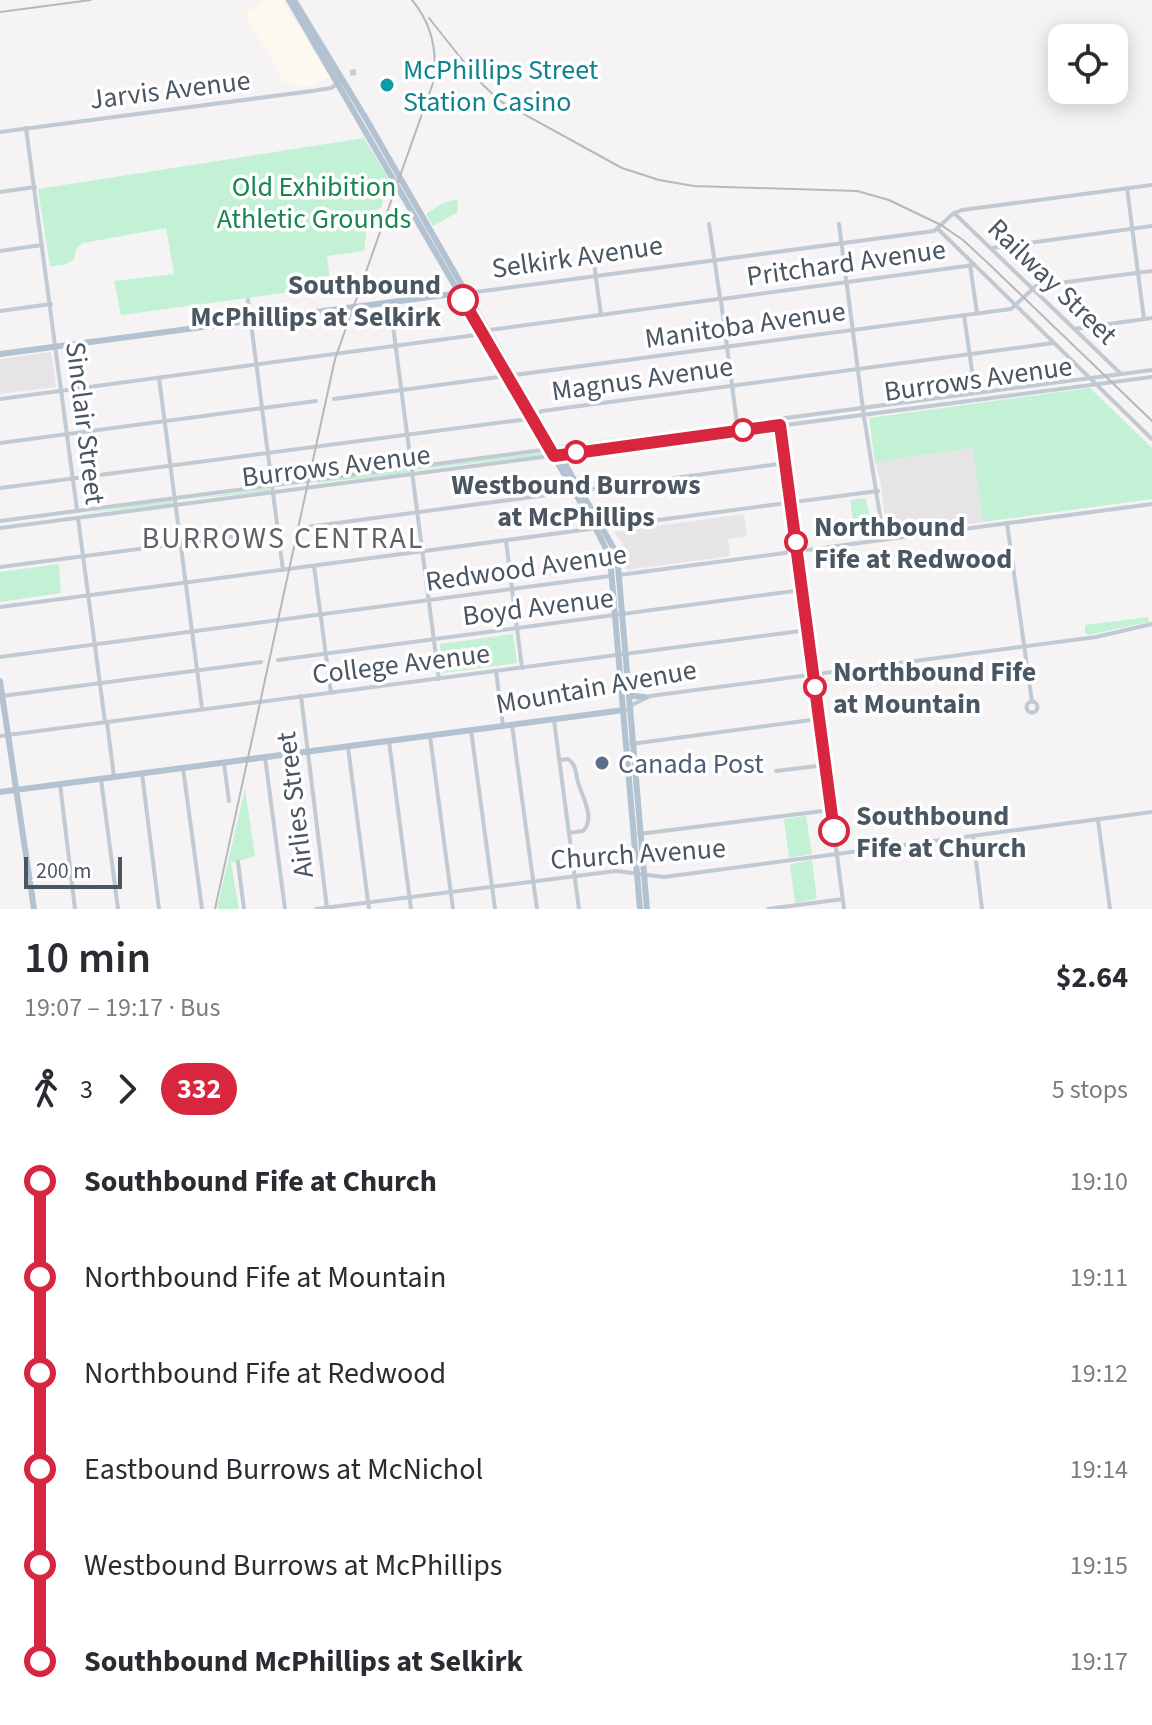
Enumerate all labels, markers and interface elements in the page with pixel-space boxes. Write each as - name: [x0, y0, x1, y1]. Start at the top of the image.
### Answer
- map controls: [1048, 24, 1128, 104]
- button: locate: [1048, 24, 1128, 104]
- place label: McPhillips Street Station Casino: [403, 50, 599, 122]
- street label: Jarvis Avenue: [88, 60, 253, 120]
- marker: McPhillips Street Station Casino: [378, 76, 396, 94]
- park label: Old Exhibition Athletic Grounds: [217, 167, 411, 239]
- street label: Railway Street: [978, 209, 1127, 354]
- street label: Selkirk Avenue: [489, 225, 665, 289]
- street label: Pritchard Avenue: [744, 229, 948, 297]
- place label: Southbound McPhillips at Selkirk: [190, 265, 442, 337]
- marker: Southbound McPhillips at Selkirk: [448, 285, 478, 315]
- street label: Manitoba Avenue: [642, 291, 848, 359]
- street label: Sinclair Street: [55, 340, 115, 507]
- street label: Magnus Avenue: [549, 346, 735, 412]
- street label: Burrows Avenue: [881, 346, 1075, 412]
- unlabelled marker: [732, 419, 754, 441]
- street label: Burrows Avenue: [240, 435, 433, 497]
- marker: Westbound Burrows at McPhillips: [565, 441, 587, 463]
- place label: Westbound Burrows at McPhillips: [451, 465, 701, 537]
- place label: Northbound Fife at Redwood: [814, 507, 1012, 579]
- district label: BURROWS CENTRAL: [142, 517, 424, 560]
- marker: Northbound Fife at Redwood: [785, 531, 807, 553]
- street label: Redwood Avenue: [423, 534, 629, 602]
- street label: Boyd Avenue: [460, 578, 616, 636]
- street label: College Avenue: [310, 633, 492, 695]
- street label: Mountain Avenue: [493, 650, 700, 724]
- place label: Northbound Fife at Mountain: [833, 652, 1036, 724]
- marker: Northbound Fife at Mountain: [804, 676, 826, 698]
- street label: Airlies Street: [266, 729, 324, 880]
- place label: Canada Post: [618, 744, 764, 784]
- marker: Canada Post: [593, 754, 611, 772]
- place label: Southbound Fife at Church: [856, 796, 1027, 868]
- marker: Southbound Fife at Church: [819, 816, 849, 846]
- street label: Church Avenue: [549, 828, 727, 880]
- scale bar: [24, 853, 122, 889]
- text: 200 m: [36, 855, 91, 887]
- text: 10 min: [24, 927, 151, 990]
- text: $2.64: [1056, 956, 1128, 999]
- text: 19:07 – 19:17 · Bus: [24, 989, 220, 1026]
- icon: walk: [24, 1067, 68, 1111]
- icon: forward: [105, 1067, 149, 1111]
- text: 332: [177, 1069, 221, 1109]
- text: 3: [80, 1071, 93, 1108]
- text: 5 stops: [1052, 1071, 1128, 1108]
- text: Southbound Fife at Church: [84, 1160, 437, 1203]
- text: 19:10: [1070, 1163, 1128, 1200]
- text: Northbound Fife at Mountain: [84, 1256, 446, 1299]
- text: 19:11: [1070, 1259, 1128, 1296]
- text: Northbound Fife at Redwood: [84, 1352, 446, 1395]
- text: 19:12: [1070, 1355, 1128, 1392]
- text: Eastbound Burrows at McNichol: [84, 1448, 483, 1491]
- text: 19:14: [1070, 1451, 1128, 1488]
- text: Westbound Burrows at McPhillips: [84, 1544, 502, 1587]
- text: 19:15: [1070, 1547, 1128, 1584]
- text: Southbound McPhillips at Selkirk: [84, 1640, 523, 1683]
- text: 19:17: [1070, 1643, 1128, 1680]

